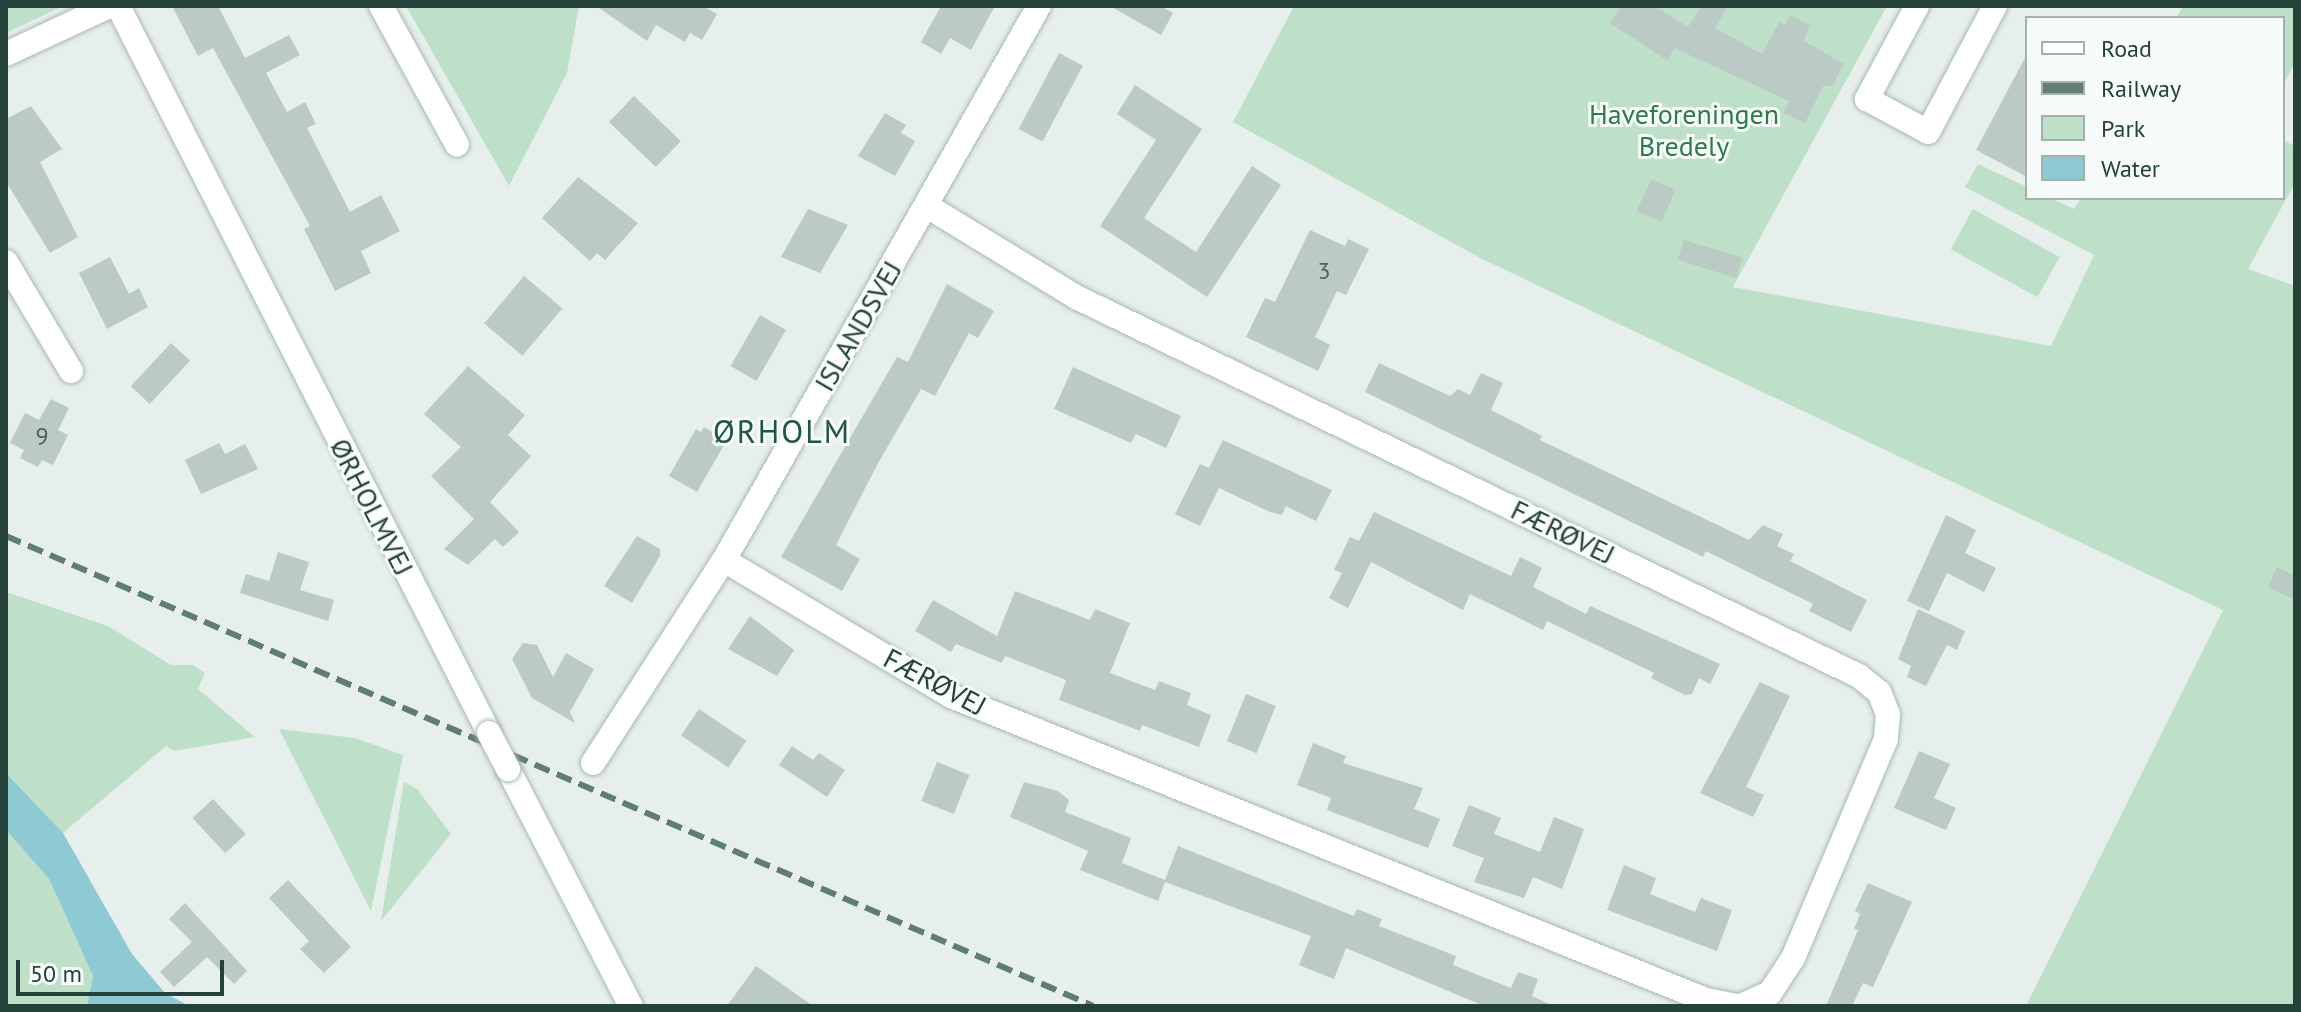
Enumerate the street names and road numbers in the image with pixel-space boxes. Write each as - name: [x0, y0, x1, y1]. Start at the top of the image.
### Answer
- street label: ISLANDSVEJ: [807, 255, 909, 397]
- street label: ØRHOLMVEJ: [323, 433, 421, 581]
- street label: FÆRØVEJ: [1506, 493, 1620, 571]
- street label: FÆRØVEJ: [878, 641, 992, 723]

